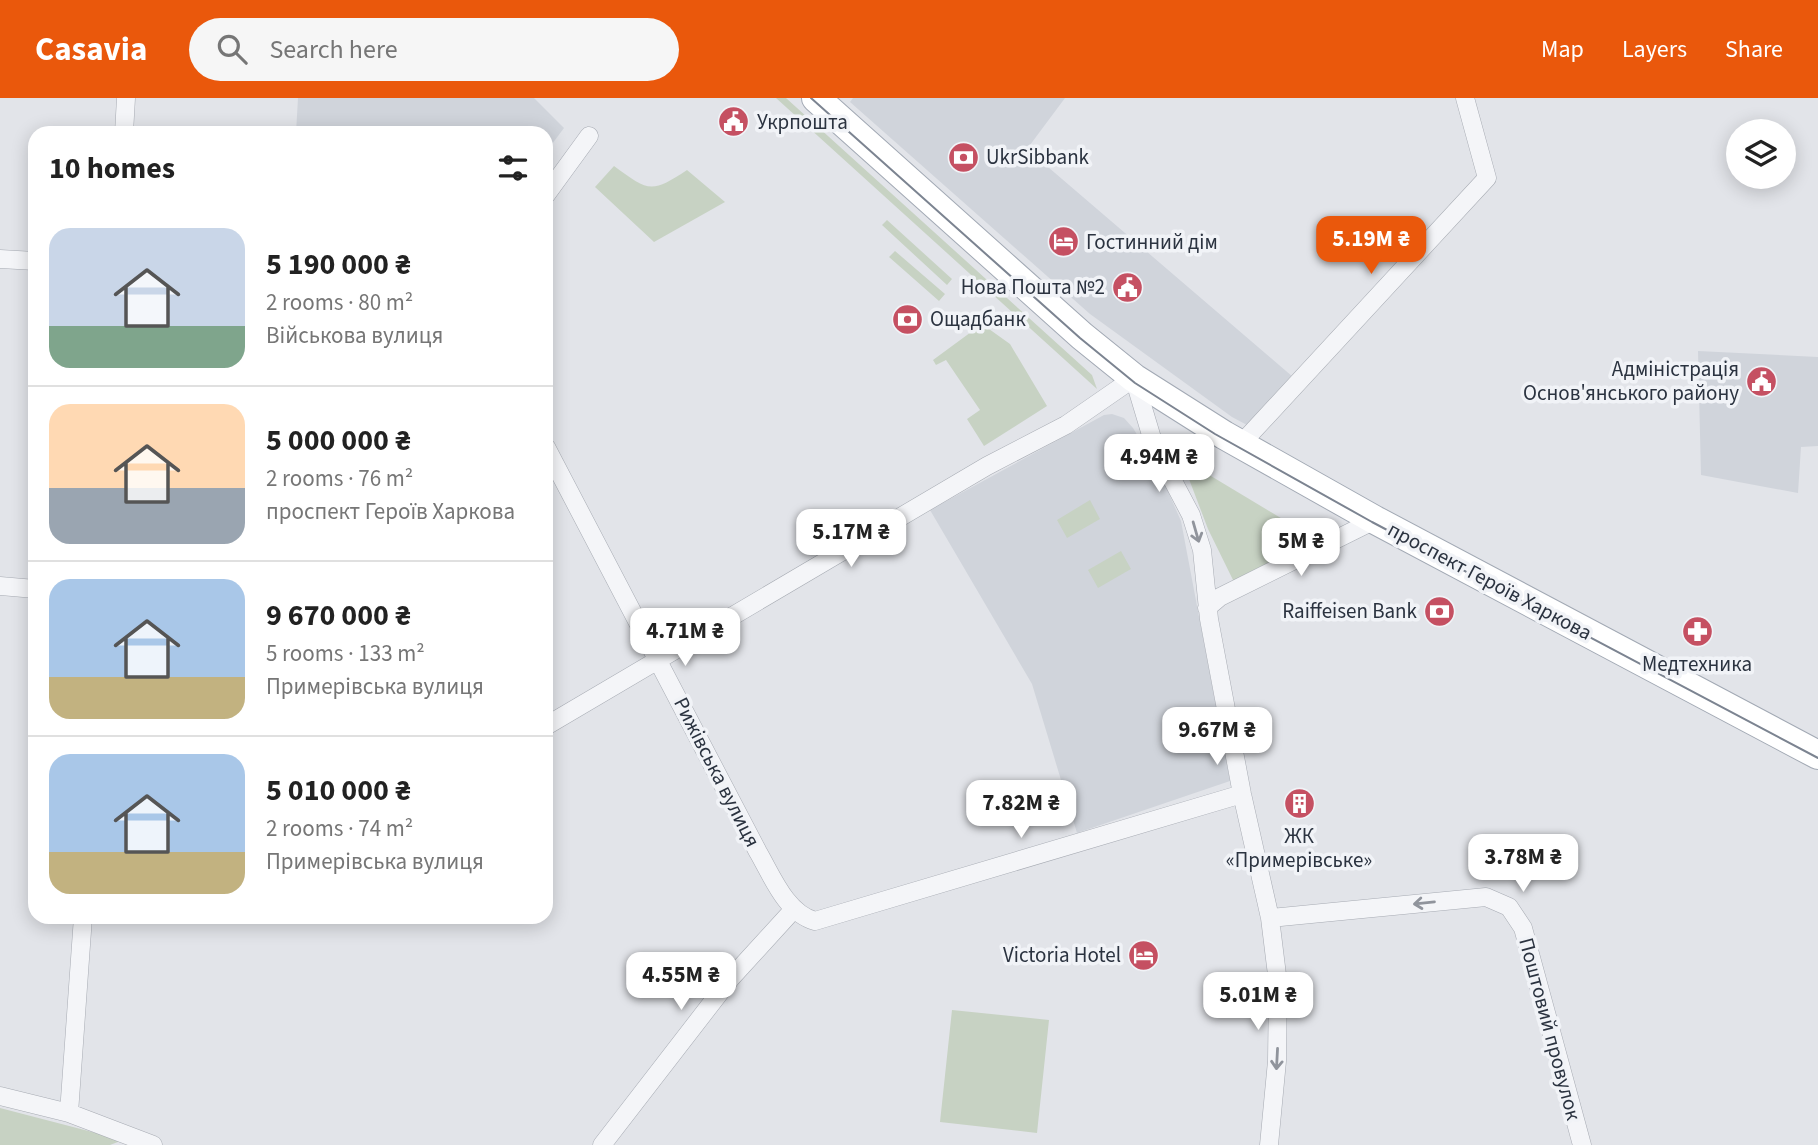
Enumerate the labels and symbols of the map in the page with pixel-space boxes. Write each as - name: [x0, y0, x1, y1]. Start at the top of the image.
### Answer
- public building icon: Укрпошта: [717, 105, 751, 139]
- place label: Укрпошта: [757, 107, 848, 137]
- bank icon: UkrSibbank: [946, 140, 980, 174]
- place label: UkrSibbank: [986, 142, 1090, 172]
- pin: 5.19M ₴: [1306, 216, 1436, 276]
- hotel icon: Гостинний дім: [1046, 225, 1080, 259]
- place label: Гостинний дім: [1086, 227, 1218, 257]
- public building icon: Нова Пошта №2: [1111, 270, 1145, 304]
- place label: Нова Пошта №2: [961, 272, 1105, 302]
- bank icon: Ощадбанк: [890, 302, 924, 336]
- place label: Ощадбанк: [930, 304, 1026, 334]
- place label: Адміністрація Основ'янського району: [1523, 354, 1739, 408]
- public building icon: Адміністрація Основ'янського району: [1745, 364, 1779, 398]
- pin: 4.94M ₴: [1094, 434, 1224, 494]
- pin: 5.17M ₴: [786, 510, 916, 569]
- street label: проспект Героїв Харкова: [1383, 514, 1597, 648]
- pin: 5M ₴: [1260, 518, 1342, 578]
- one-way arrow: [1191, 520, 1204, 542]
- bank icon: Raiffeisen Bank: [1423, 594, 1457, 628]
- place label: Raiffeisen Bank: [1282, 596, 1418, 626]
- pin: 4.71M ₴: [620, 608, 750, 668]
- pharmacy icon: Медтехника: [1680, 615, 1714, 649]
- place label: Медтехника: [1642, 649, 1752, 679]
- street label: Рижівська вулиця: [666, 692, 768, 852]
- pin: 9.67M ₴: [1152, 708, 1282, 767]
- pin: 7.82M ₴: [956, 780, 1086, 840]
- building icon: ЖК «Примерівське»: [1282, 787, 1316, 821]
- place label: ЖК «Примерівське»: [1226, 821, 1372, 875]
- pin: 3.78M ₴: [1458, 834, 1588, 894]
- one-way arrow: [1414, 897, 1436, 910]
- street label: Поштовий провулок: [1511, 934, 1589, 1124]
- hotel icon: Victoria Hotel: [1127, 938, 1161, 972]
- place label: Victoria Hotel: [1003, 940, 1121, 970]
- pin: 4.55M ₴: [616, 953, 746, 1012]
- pin: 5.01M ₴: [1193, 972, 1323, 1032]
- one-way arrow: [1270, 1047, 1283, 1070]

